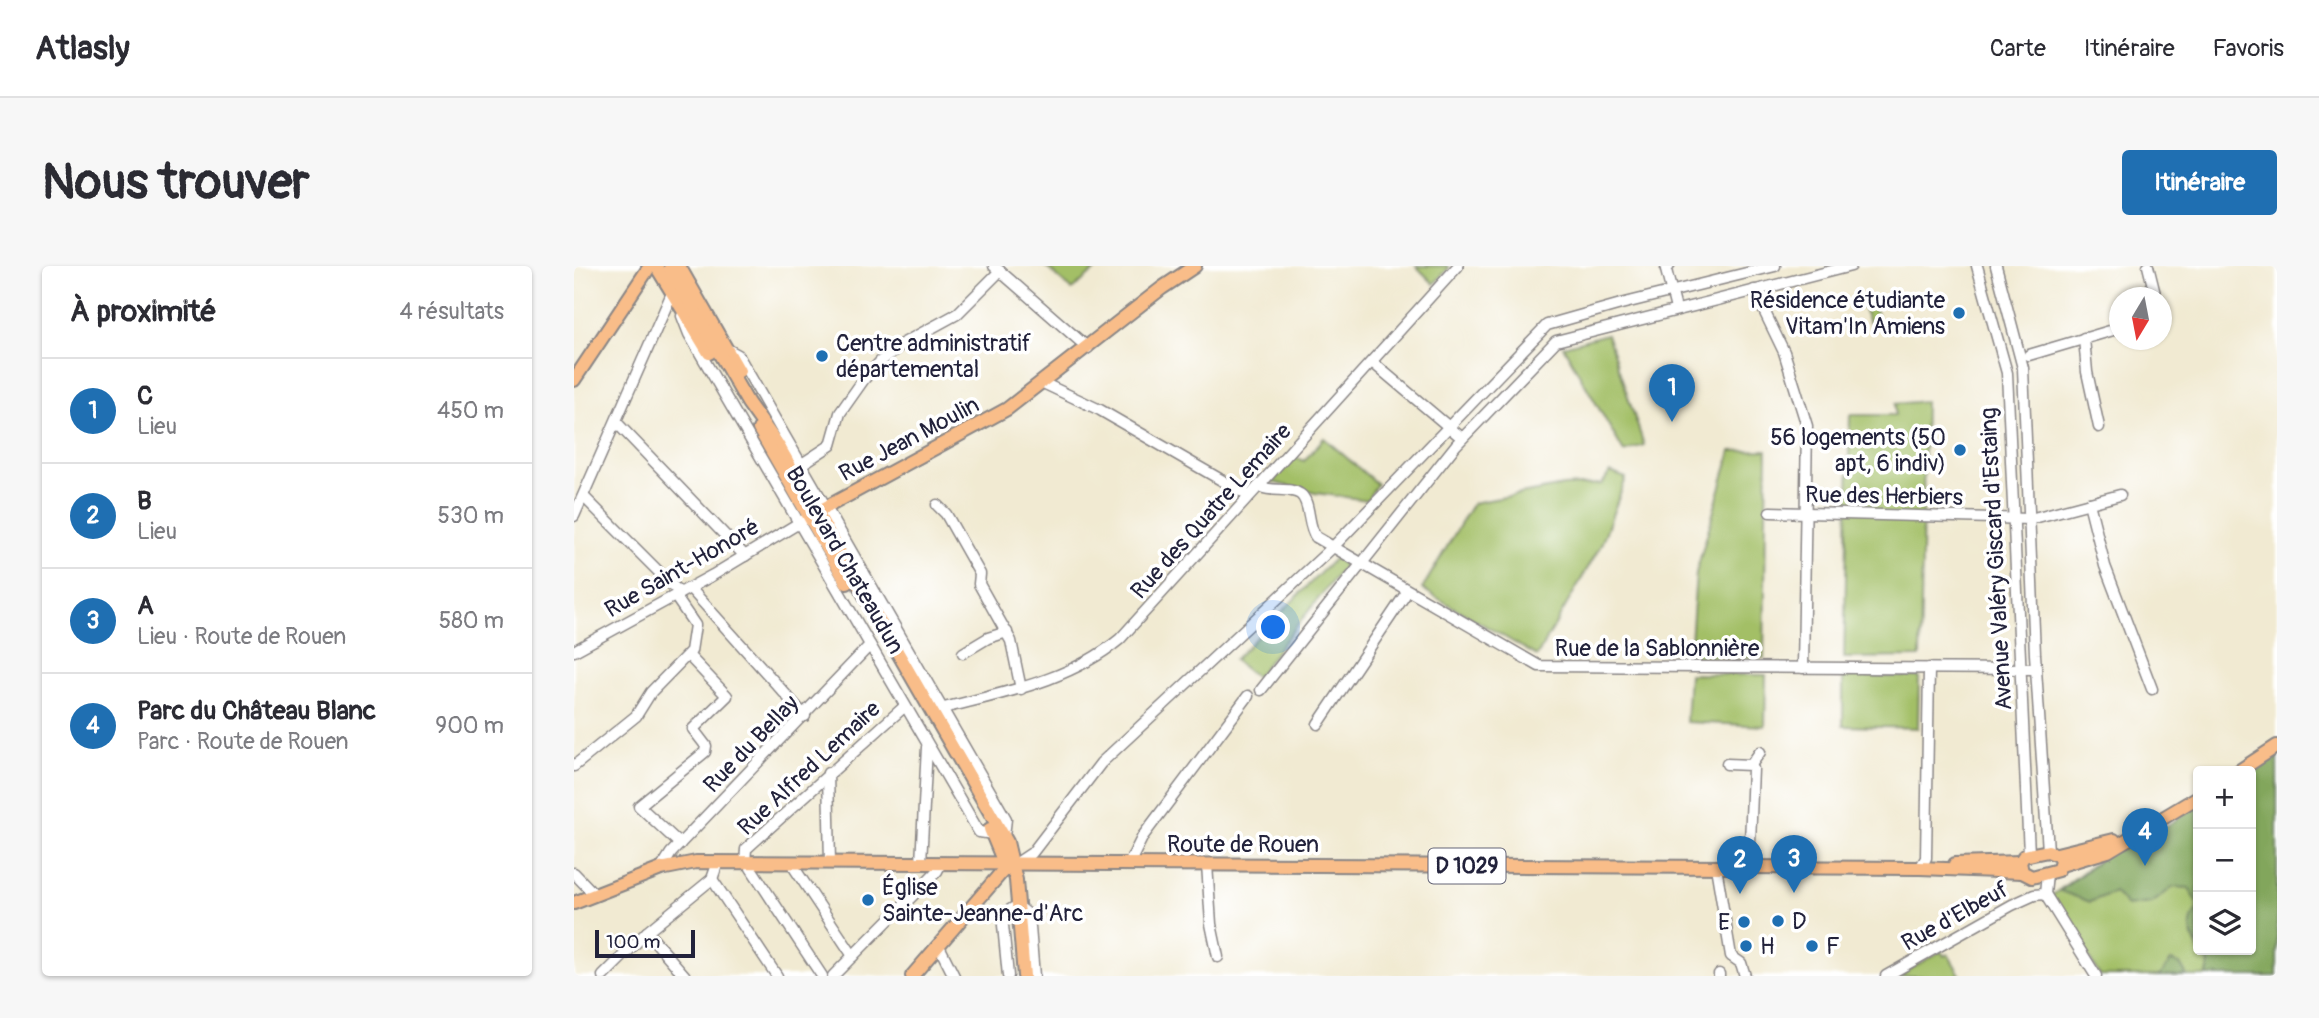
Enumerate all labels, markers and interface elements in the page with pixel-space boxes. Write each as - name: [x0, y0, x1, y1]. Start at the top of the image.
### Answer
- text: Atlasly: [35, 28, 130, 69]
- text: Carte: [1990, 34, 2046, 63]
- text: Itinéraire: [2084, 34, 2175, 63]
- text: Favoris: [2213, 34, 2284, 63]
- button: Itinéraire: [2122, 150, 2277, 215]
- text: Nous trouver: [42, 152, 310, 213]
- place label: Résidence étudiante Vitam'In Amiens: [1750, 286, 1946, 341]
- north arrow: [2109, 287, 2172, 350]
- text: À proximité: [70, 293, 216, 330]
- text: 4 résultats: [400, 297, 504, 326]
- marker: Résidence étudiante Vitam'In Amiens: [1951, 305, 1967, 321]
- place label: Centre administratif départemental: [836, 329, 1031, 384]
- marker: Centre administratif départemental: [814, 348, 830, 364]
- pin: 1: [1649, 364, 1695, 422]
- text: C: [137, 380, 153, 412]
- street label: Rue Jean Moulin: [834, 390, 984, 488]
- text: 1: [89, 396, 98, 425]
- text: 450 m: [437, 396, 504, 425]
- street label: Avenue Valéry Giscard d'Estaing: [1974, 407, 2018, 711]
- text: Lieu: [137, 412, 177, 441]
- street label: Rue des Quatre Lemaire: [1124, 417, 1298, 605]
- place label: 56 logements (50 apt, 6 indiv): [1770, 423, 1946, 478]
- marker: 56 logements (50 apt, 6 indiv): [1952, 442, 1968, 458]
- street label: Boulevard Chateaudun: [779, 461, 911, 659]
- street label: Rue des Herbiers: [1805, 480, 1963, 512]
- text: B: [137, 485, 152, 517]
- text: 2: [87, 501, 99, 530]
- text: 530 m: [438, 501, 504, 530]
- street label: Rue Saint-Honoré: [599, 512, 765, 624]
- text: Lieu: [137, 517, 177, 546]
- text: A: [137, 590, 154, 622]
- text: 3: [87, 606, 99, 635]
- text: 580 m: [439, 606, 504, 635]
- your location: [1256, 610, 1290, 644]
- text: Lieu · Route de Rouen: [137, 622, 346, 651]
- street label: Rue de la Sablonnière: [1555, 634, 1760, 663]
- street label: Rue du Bellay: [697, 689, 805, 799]
- street label: Rue Alfred Lemaire: [732, 694, 887, 842]
- text: Parc du Château Blanc: [137, 695, 376, 727]
- text: 4: [86, 711, 100, 740]
- text: 900 m: [435, 711, 504, 740]
- text: Parc · Route de Rouen: [137, 727, 349, 756]
- map controls: [2193, 766, 2256, 955]
- button: +: [2193, 766, 2256, 829]
- pin: 4: [2122, 808, 2168, 866]
- button: −: [2193, 829, 2256, 892]
- street label: Route de Rouen: [1167, 830, 1319, 859]
- pin: 3: [1771, 835, 1817, 893]
- pin: 2: [1717, 836, 1763, 894]
- road number: D 1029: [1428, 848, 1505, 884]
- place label: Église Sainte-Jeanne-d'Arc: [882, 873, 1083, 928]
- street label: Rue d'Elbeuf: [1896, 875, 2014, 957]
- marker: Église Sainte-Jeanne-d'Arc: [860, 892, 876, 908]
- button: layers: [2193, 892, 2256, 955]
- place label: D: [1792, 907, 1806, 936]
- place label: E: [1718, 908, 1730, 937]
- marker: D: [1770, 913, 1786, 929]
- marker: E: [1736, 914, 1752, 930]
- scale bar: [595, 927, 695, 959]
- text: 100 m: [606, 930, 660, 954]
- place label: H: [1760, 932, 1775, 961]
- place label: F: [1826, 932, 1840, 961]
- marker: H: [1738, 938, 1754, 954]
- marker: F: [1804, 938, 1820, 954]

